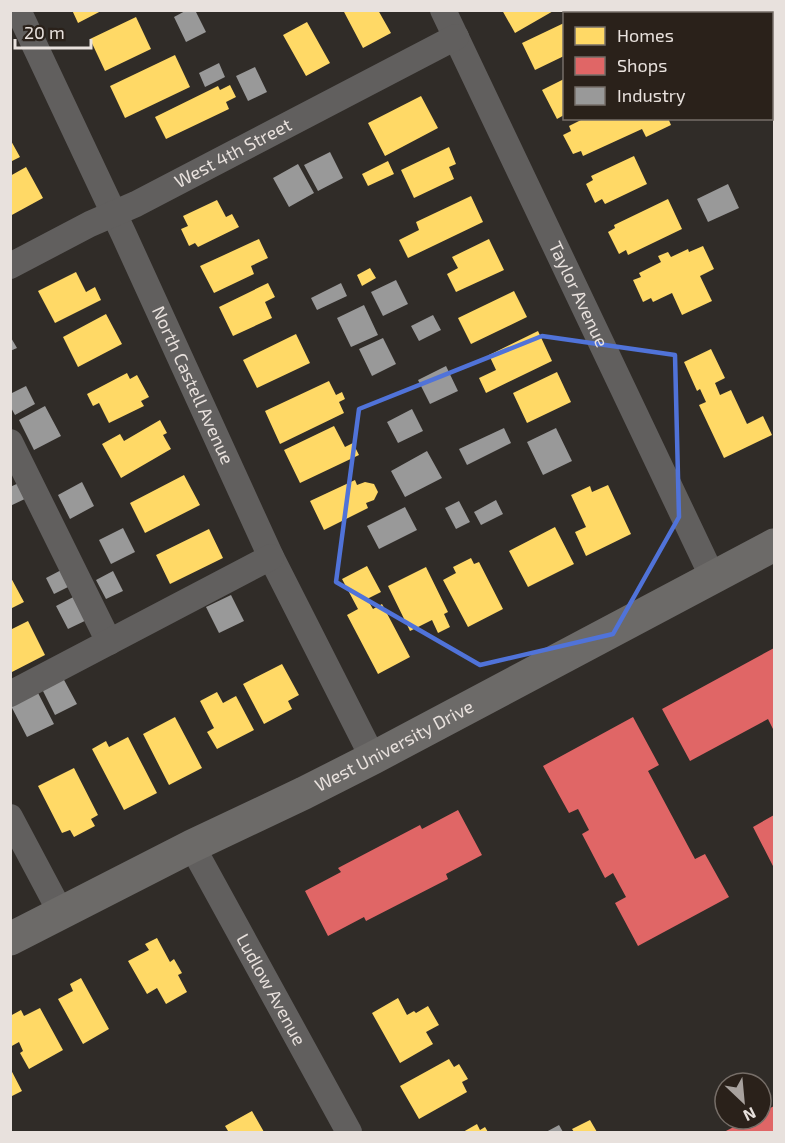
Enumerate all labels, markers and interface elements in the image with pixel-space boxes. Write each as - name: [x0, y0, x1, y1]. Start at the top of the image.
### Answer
- scale bar: [15, 12, 92, 50]
- legend: [563, 12, 773, 120]
- text: 20 m: [24, 21, 65, 43]
- text: Homes: [617, 24, 674, 46]
- text: Shops: [617, 54, 667, 76]
- text: Industry: [617, 84, 686, 106]
- street label: West 4th Street: [170, 113, 295, 192]
- street label: Taylor Avenue: [545, 238, 614, 351]
- street label: North Castell Avenue: [148, 302, 239, 468]
- street label: West University Drive: [311, 695, 477, 796]
- street label: Ludlow Avenue: [232, 930, 311, 1049]
- north arrow: [713, 1071, 773, 1131]
- text: N: [740, 1104, 759, 1126]

